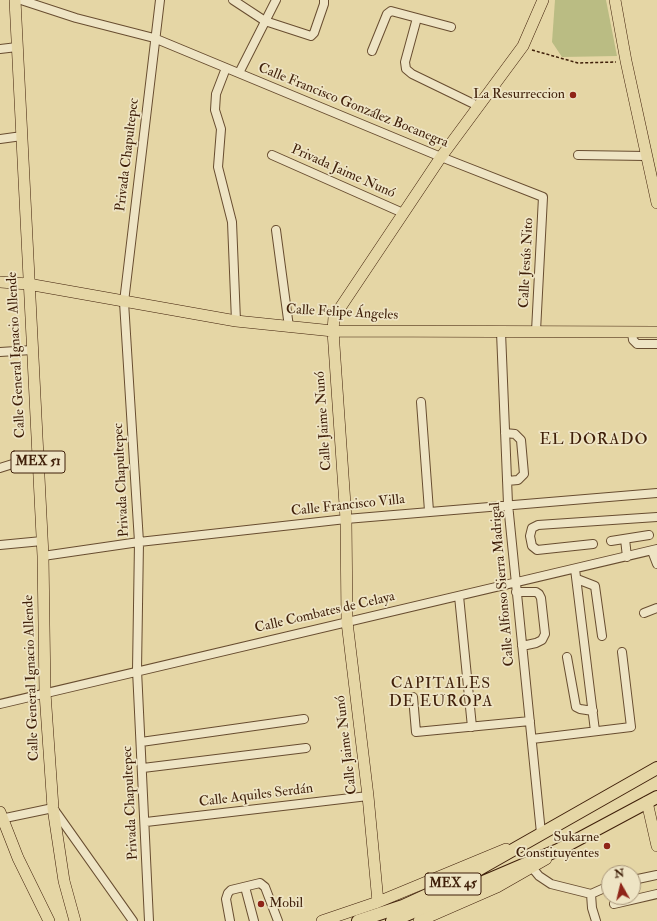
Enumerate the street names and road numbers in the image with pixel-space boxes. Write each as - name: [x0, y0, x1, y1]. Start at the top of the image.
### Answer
- street label: Calle Francisco González Bocanegra: [256, 60, 450, 152]
- street label: Privada Chapultepec: [113, 97, 143, 213]
- street label: Privada Jaime Nunó: [288, 142, 398, 202]
- street label: Calle Jesús Nito: [516, 218, 538, 308]
- street label: Calle General Ignacio Allende: [4, 271, 30, 439]
- street label: Calle Felipe Ángeles: [285, 302, 399, 324]
- street label: Calle Jaime Nunó: [312, 371, 336, 471]
- street label: Privada Chapultepec: [111, 422, 133, 538]
- road number: MEX 51: [11, 451, 65, 473]
- street label: Calle Francisco Villa: [290, 492, 406, 520]
- street label: Calle Alfonso Sierra Madrigal: [487, 501, 519, 667]
- street label: Calle Combates de Celaya: [253, 589, 397, 637]
- street label: Calle General Ignacio Allende: [21, 595, 43, 761]
- street label: Calle Jaime Nunó: [333, 695, 361, 795]
- street label: Privada Chapultepec: [120, 745, 142, 861]
- street label: Calle Aquiles Serdán: [198, 781, 314, 811]
- road number: MEX 45: [425, 873, 481, 895]

